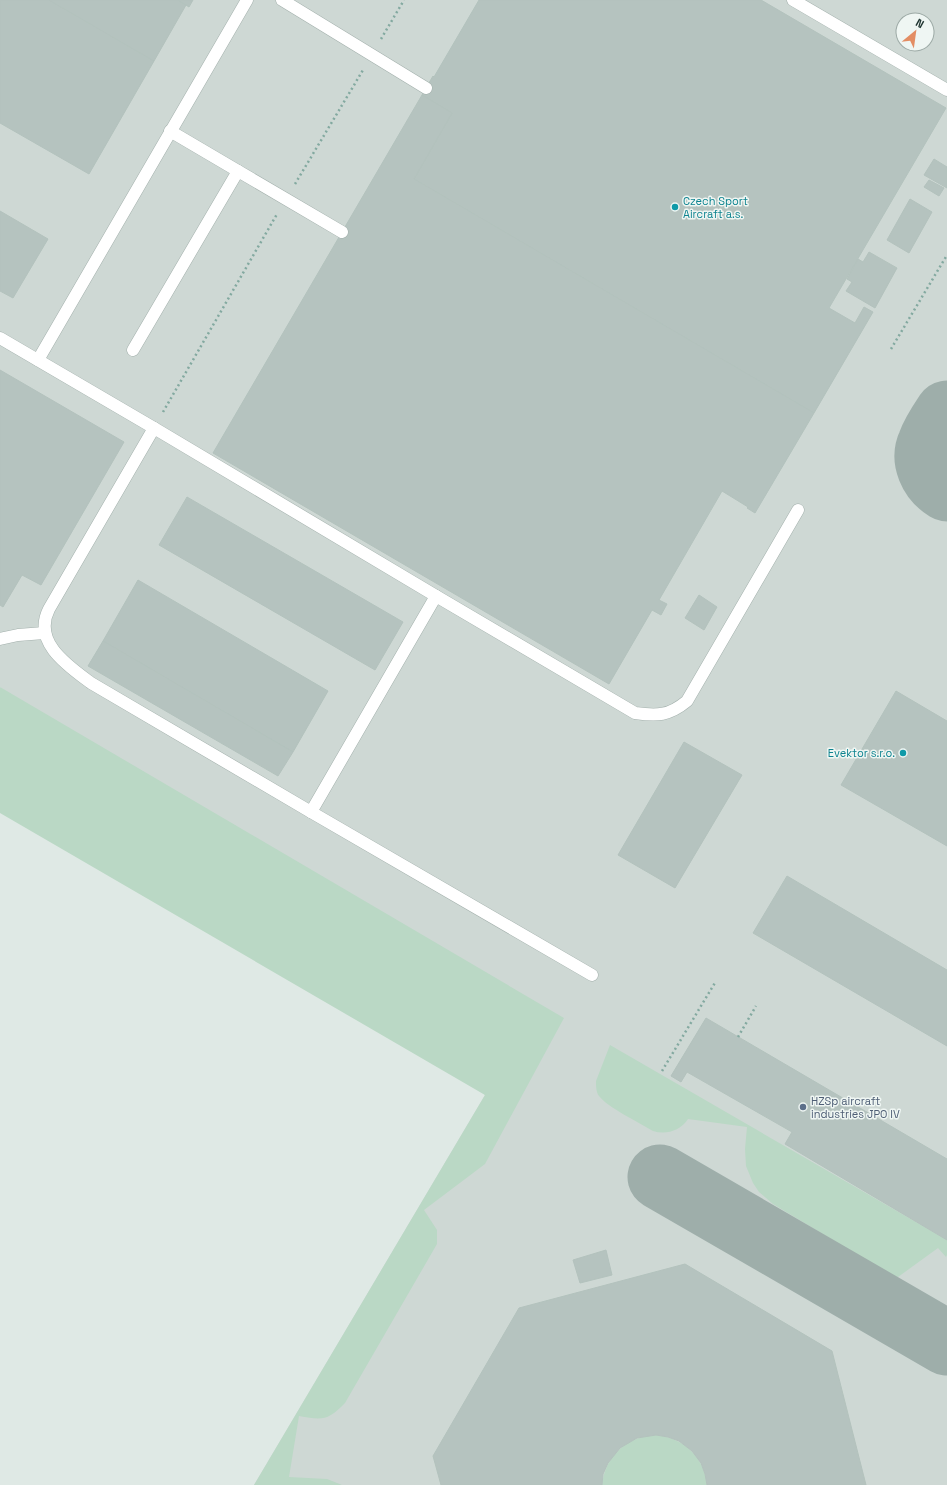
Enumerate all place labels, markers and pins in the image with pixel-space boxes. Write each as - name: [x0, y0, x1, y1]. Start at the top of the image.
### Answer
- place label: Czech Sport Aircraft a.s.: [683, 194, 748, 221]
- marker: Czech Sport Aircraft a.s.: [670, 202, 680, 212]
- place label: Evektor s.r.o.: [828, 746, 895, 760]
- marker: Evektor s.r.o.: [898, 748, 908, 758]
- place label: HZSp aircraft industries JPO IV: [811, 1094, 900, 1121]
- marker: HZSp aircraft industries JPO IV: [798, 1102, 808, 1112]

